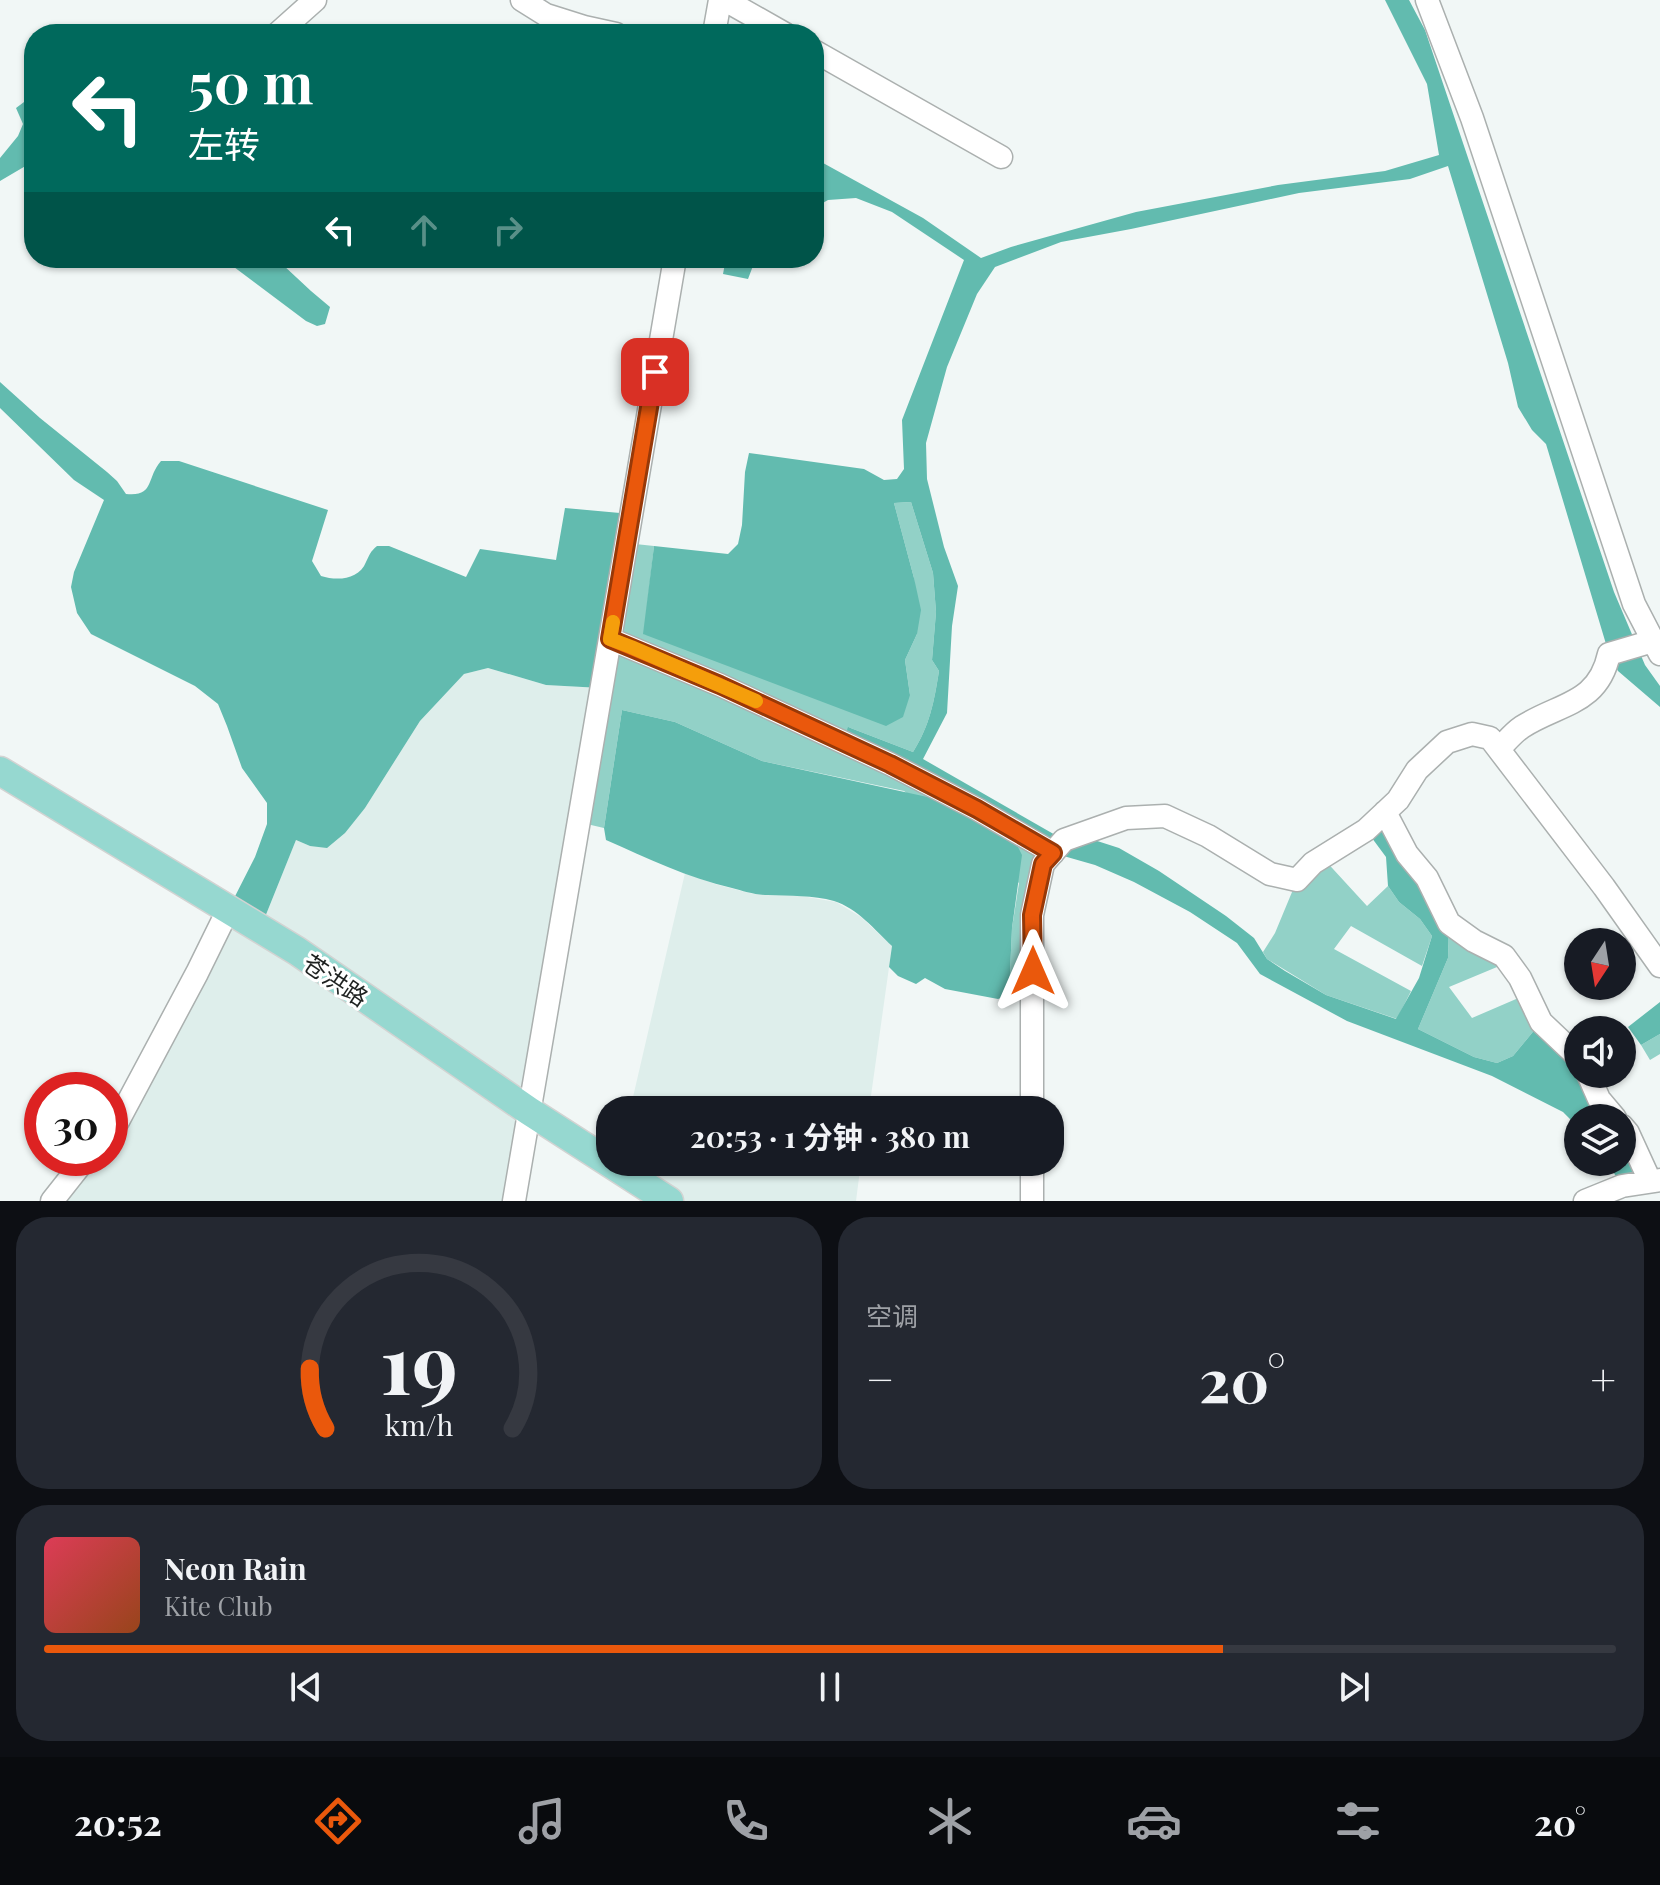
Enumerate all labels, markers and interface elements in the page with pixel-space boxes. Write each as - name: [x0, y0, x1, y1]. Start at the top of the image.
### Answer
- text: 50 m: [188, 44, 314, 119]
- icon: left: [56, 56, 160, 160]
- text: 左转: [188, 119, 260, 167]
- icon: left: [318, 208, 362, 252]
- icon: ahead: [402, 208, 446, 252]
- icon: right: [486, 208, 530, 252]
- pin: [621, 338, 689, 406]
- icon: arrive: [633, 350, 677, 394]
- north arrow: [1564, 928, 1636, 1000]
- map controls: [1564, 928, 1636, 1176]
- position arrow: [991, 929, 1075, 1013]
- street label: 苍洪路: [297, 946, 375, 1013]
- button: sound: [1564, 1016, 1636, 1088]
- speed limit sign: 30: [24, 1072, 128, 1176]
- button: layers: [1564, 1104, 1636, 1176]
- text: 20:53 · 1 分钟 · 380 m: [690, 1116, 970, 1156]
- text: 空调: [866, 1298, 918, 1333]
- text: 19: [380, 1305, 458, 1416]
- text: 20°: [1199, 1338, 1286, 1418]
- text: −: [866, 1348, 894, 1407]
- text: +: [1590, 1348, 1616, 1407]
- text: km/h: [385, 1405, 453, 1443]
- text: Neon Rain: [164, 1548, 307, 1588]
- text: Kite Club: [164, 1588, 273, 1623]
- icon: previous: [284, 1665, 328, 1709]
- icon: pause: [808, 1665, 852, 1709]
- icon: next: [1332, 1665, 1376, 1709]
- icon: directions: [310, 1793, 366, 1849]
- icon: music: [514, 1793, 570, 1849]
- icon: phone: [718, 1793, 774, 1849]
- icon: climate: [922, 1793, 978, 1849]
- icon: car: [1126, 1793, 1182, 1849]
- icon: filters: [1330, 1793, 1386, 1849]
- text: 20:52: [74, 1797, 162, 1845]
- text: 20°: [1534, 1797, 1586, 1845]

